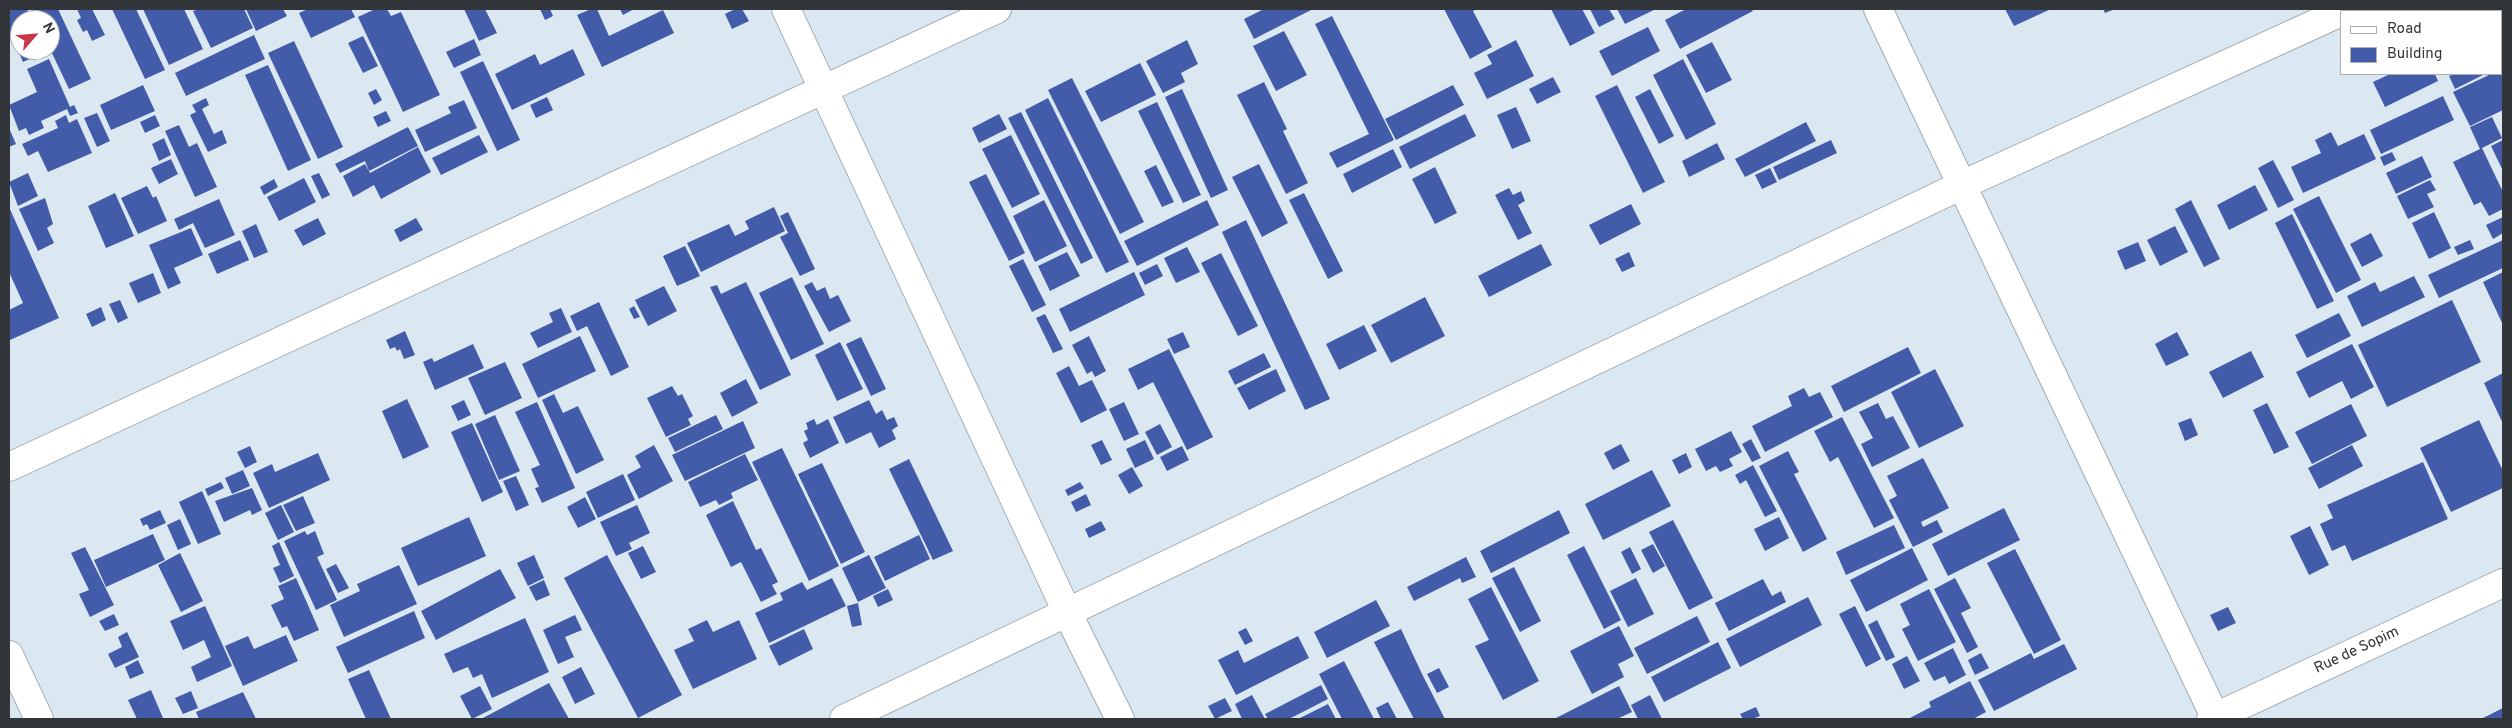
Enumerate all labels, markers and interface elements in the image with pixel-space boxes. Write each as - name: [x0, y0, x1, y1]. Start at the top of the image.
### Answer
- north arrow: [10, 10, 60, 60]
- legend: [2340, 10, 2502, 75]
- text: N: [38, 20, 58, 37]
- text: Road: [2387, 20, 2422, 39]
- text: Building: [2387, 45, 2442, 64]
- street label: Rue de Sopim: [2312, 623, 2402, 679]

